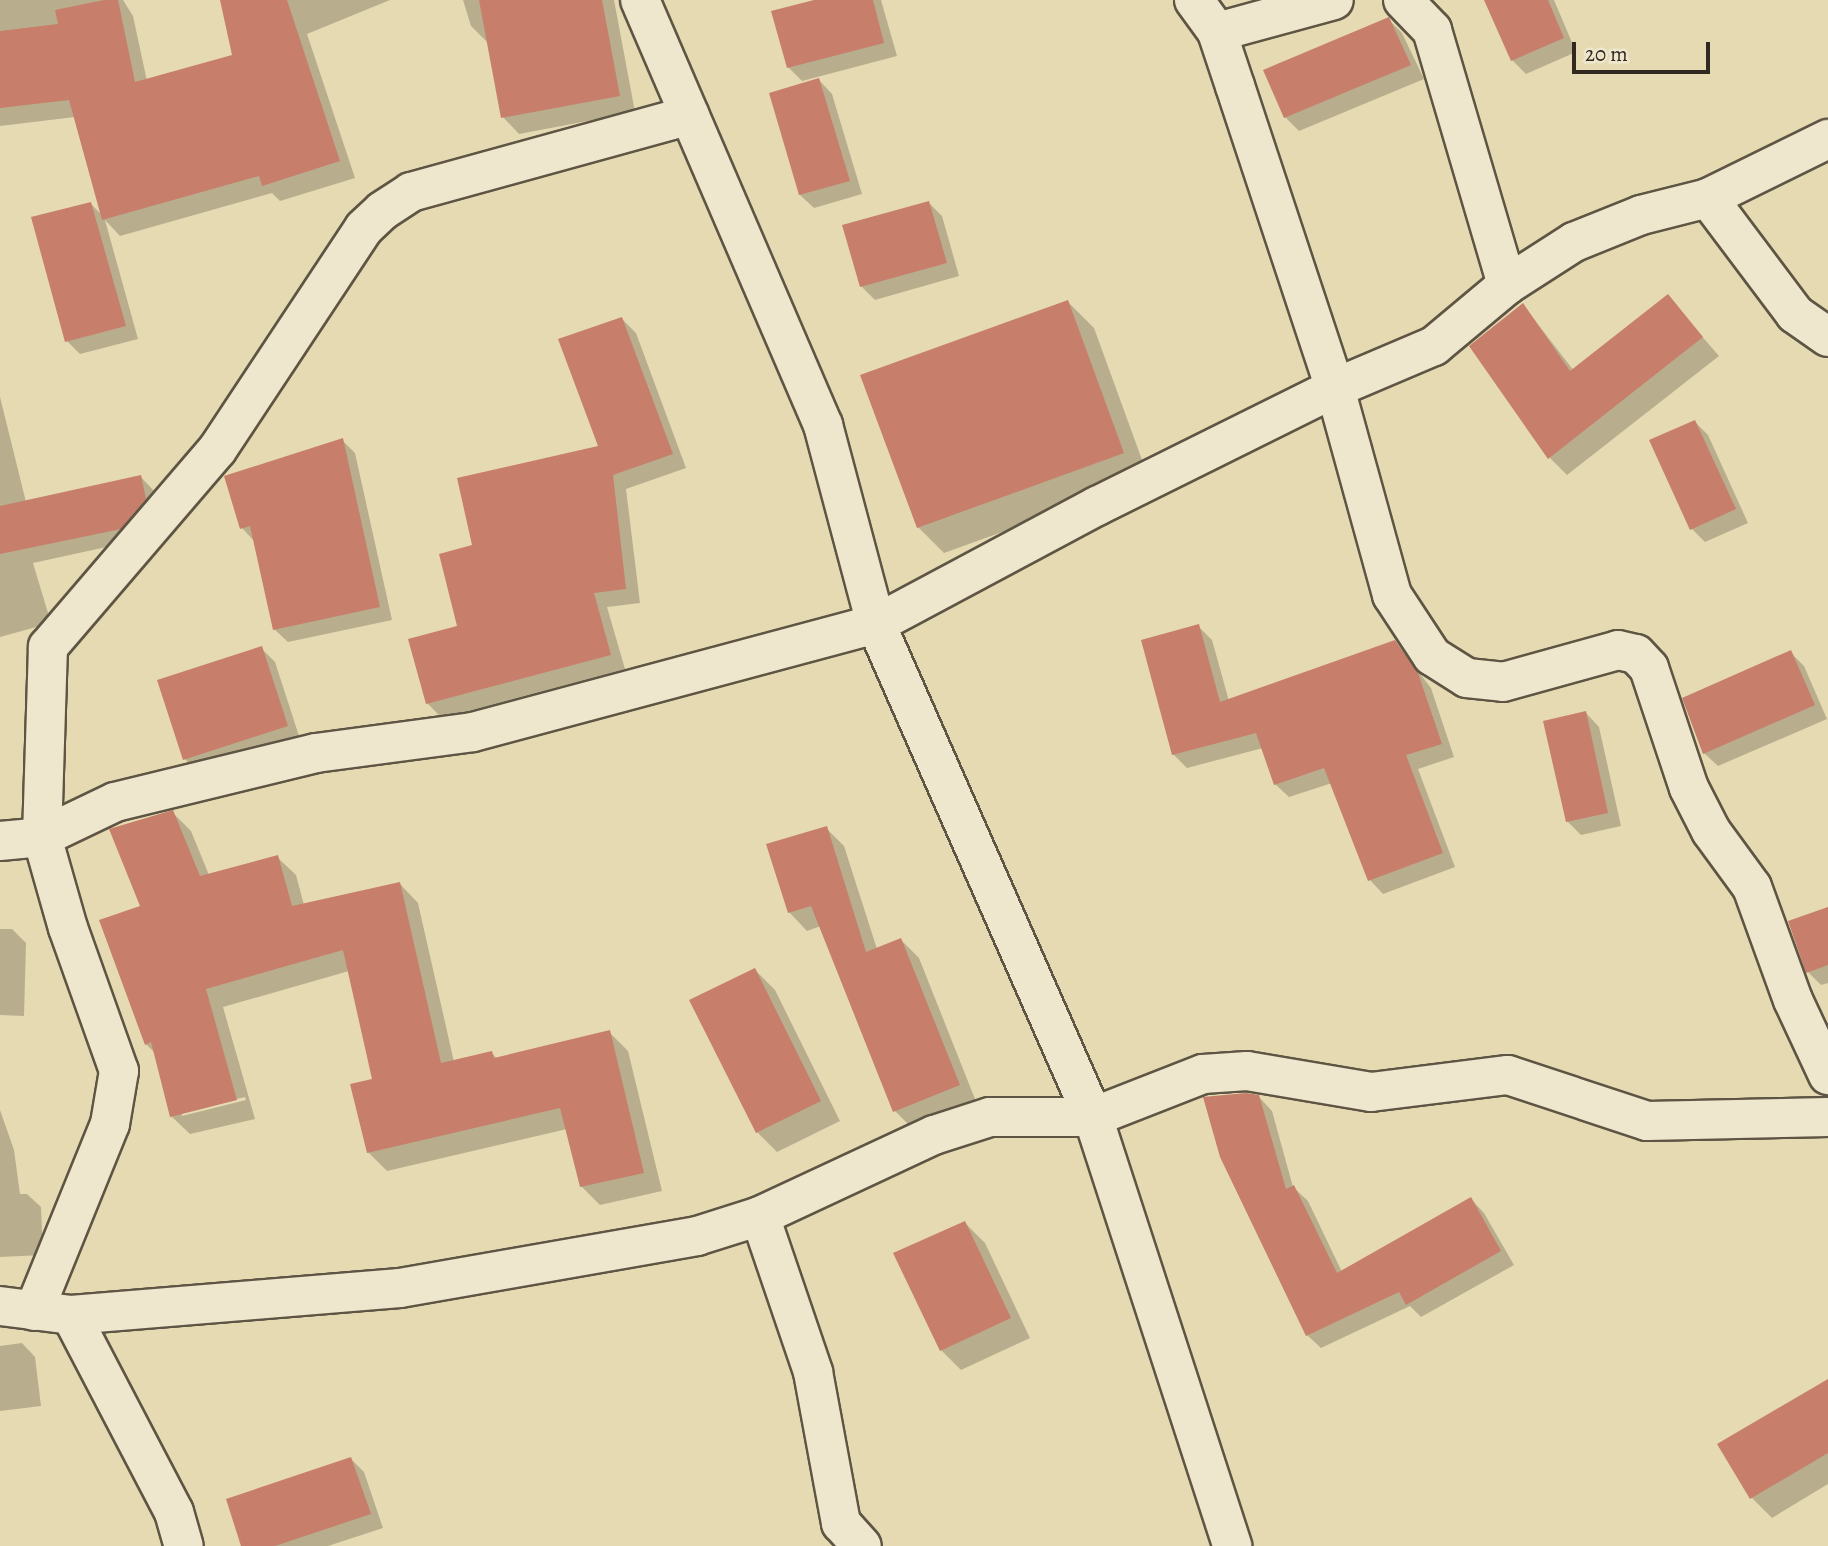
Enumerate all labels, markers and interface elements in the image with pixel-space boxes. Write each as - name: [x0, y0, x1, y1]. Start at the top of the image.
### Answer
- scale bar: [1576, 28, 1714, 72]
- text: 20 m: [1585, 40, 1628, 68]

